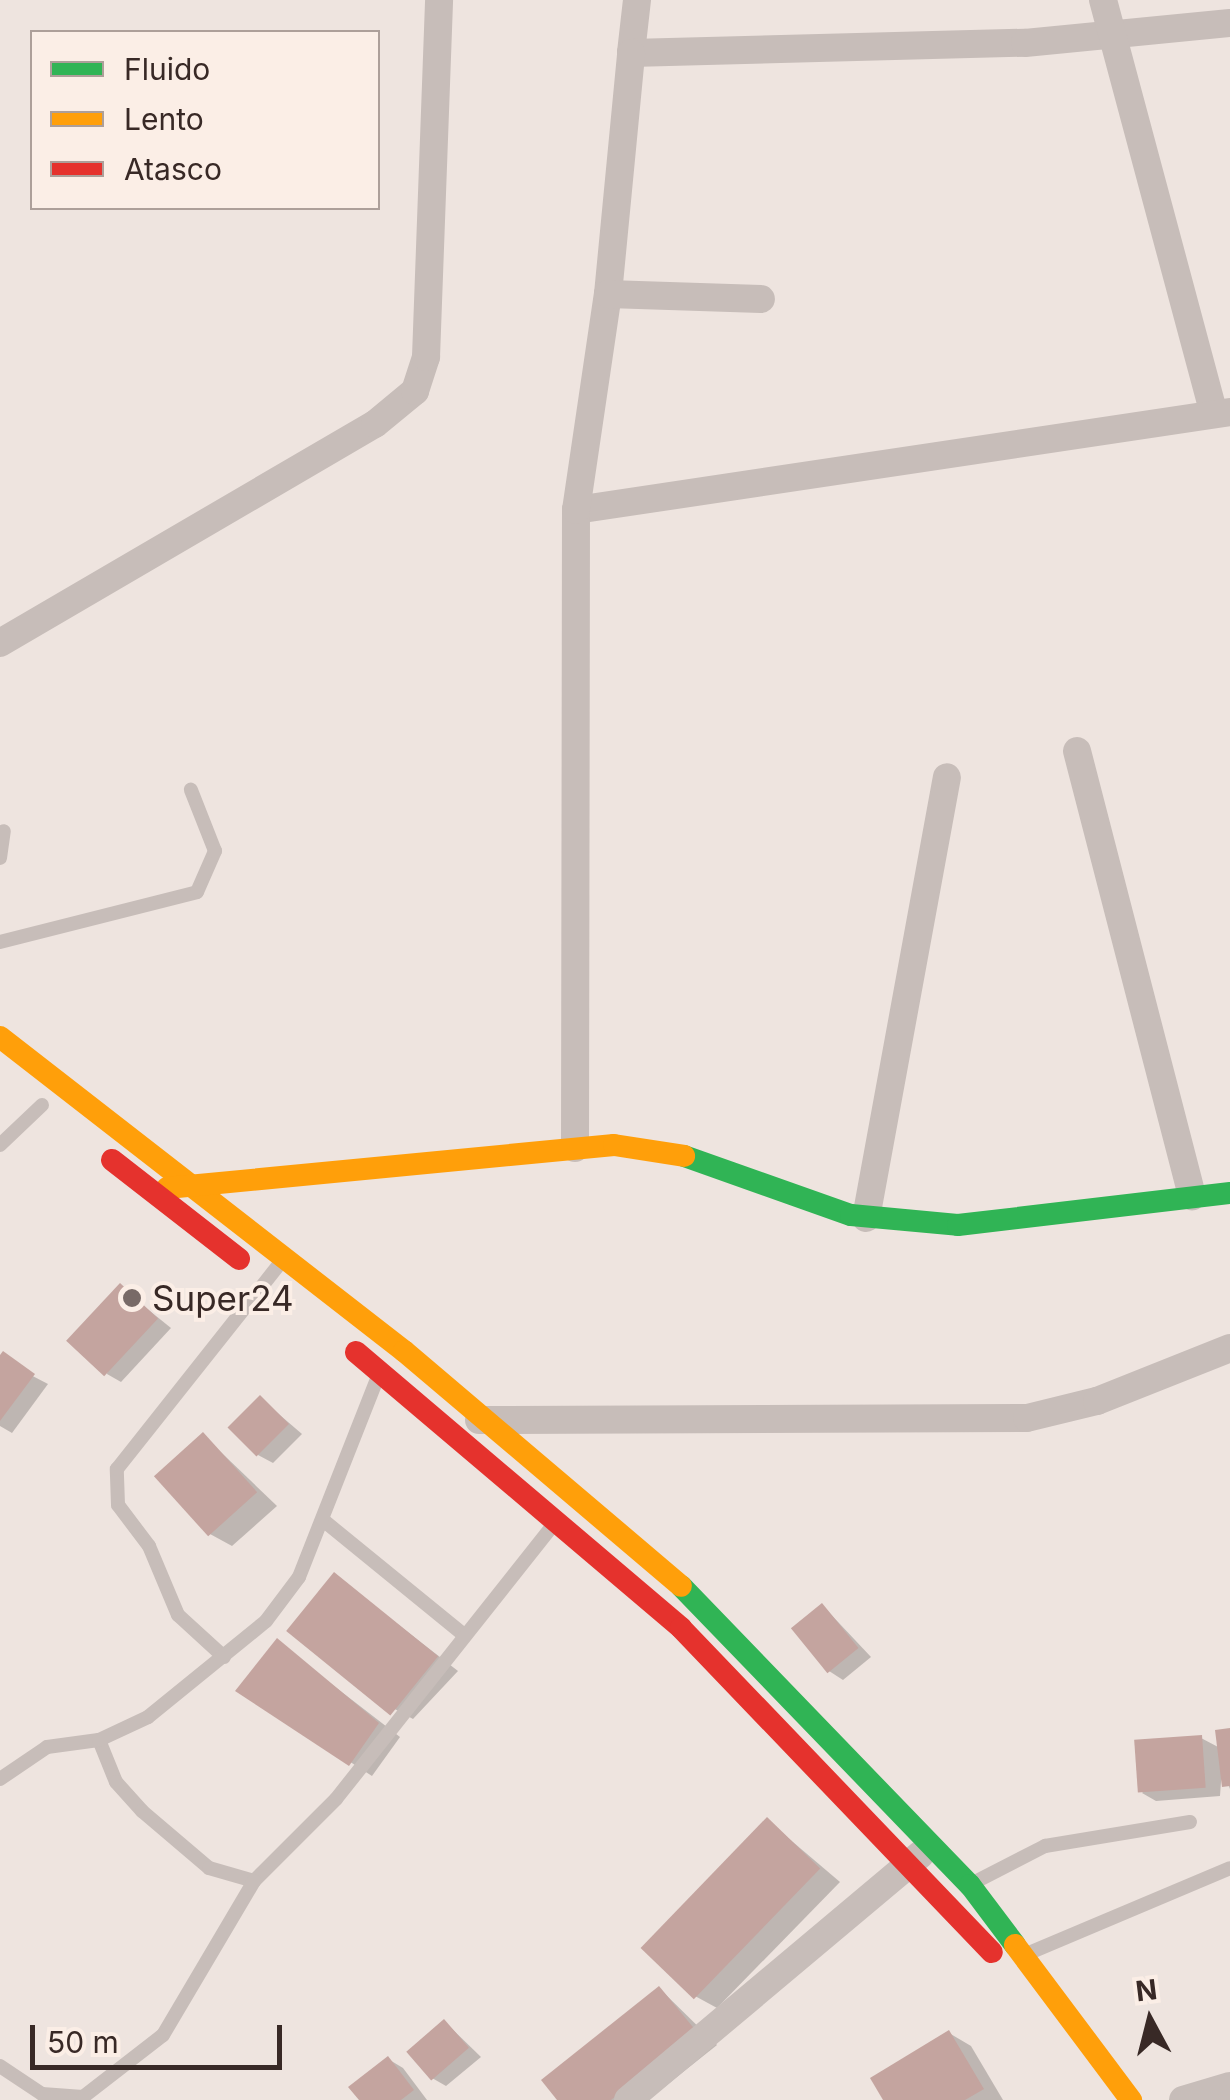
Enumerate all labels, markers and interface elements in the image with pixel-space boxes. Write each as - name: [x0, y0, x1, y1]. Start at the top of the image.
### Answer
- legend: [30, 30, 380, 210]
- text: Fluido: [124, 51, 210, 87]
- text: Lento: [124, 101, 204, 137]
- text: Atasco: [124, 151, 222, 187]
- place label: Super24: [152, 1277, 294, 1319]
- marker: Super24: [121, 1287, 143, 1309]
- north arrow: [1100, 1970, 1200, 2070]
- text: N: [1134, 1972, 1159, 2008]
- scale bar: [35, 2005, 288, 2067]
- text: 50 m: [47, 2024, 119, 2060]

